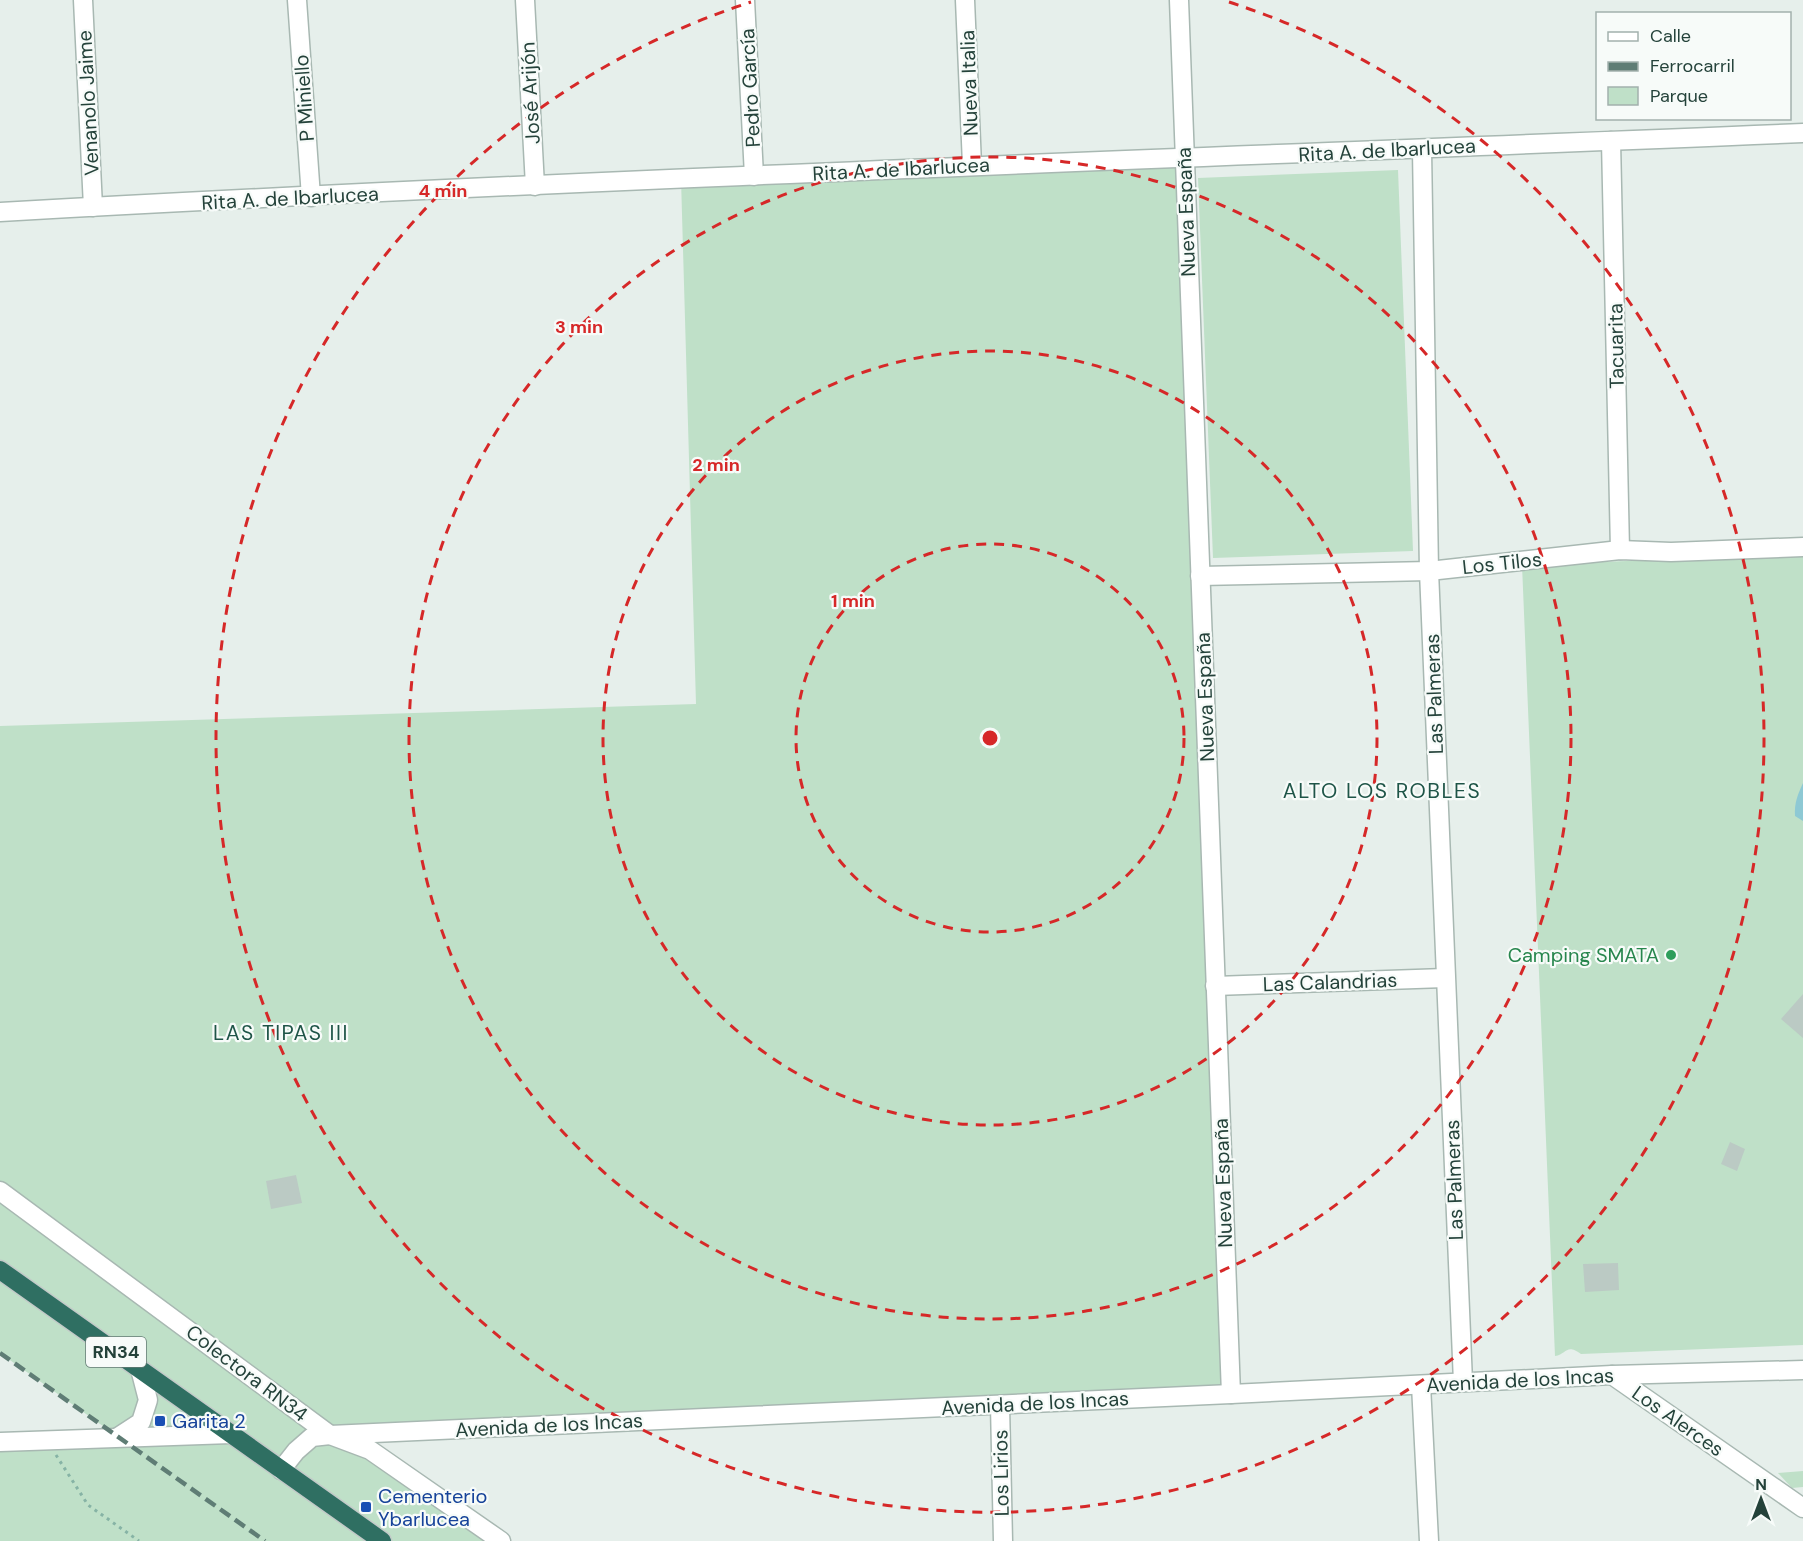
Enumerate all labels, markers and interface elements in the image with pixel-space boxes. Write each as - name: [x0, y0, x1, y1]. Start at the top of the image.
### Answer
- legend: [1596, 12, 1791, 120]
- text: Calle: [1650, 24, 1691, 48]
- street label: Pedro García: [734, 28, 766, 148]
- street label: Venanolo Jaime: [71, 30, 105, 176]
- street label: Nueva Italia: [954, 30, 984, 136]
- street label: José Arijón: [514, 41, 546, 145]
- street label: P Miniello: [288, 54, 320, 142]
- text: Ferrocarril: [1650, 54, 1735, 78]
- text: Parque: [1650, 84, 1708, 108]
- street label: Rita A. de Ibarlucea: [1298, 132, 1476, 168]
- street label: Nueva España: [1171, 147, 1201, 277]
- street label: Rita A. de Ibarlucea: [812, 151, 990, 187]
- text: 4 min: [419, 179, 467, 203]
- street label: Rita A. de Ibarlucea: [201, 180, 379, 216]
- street label: Tacuarita: [1602, 303, 1630, 389]
- text: 3 min: [555, 315, 603, 339]
- text: 2 min: [692, 453, 740, 477]
- street label: Los Tilos: [1461, 546, 1543, 580]
- text: 1 min: [831, 589, 875, 613]
- street label: Nueva España: [1190, 632, 1220, 762]
- street label: Las Palmeras: [1419, 633, 1449, 755]
- centre of rings: [980, 728, 1000, 748]
- district label: ALTO LOS ROBLES: [1283, 777, 1481, 805]
- place label: Camping SMATA: [1508, 942, 1659, 968]
- marker: Camping SMATA: [1664, 948, 1678, 962]
- street label: Las Calandrias: [1262, 967, 1398, 997]
- district label: LAS TIPAS III: [213, 1019, 349, 1047]
- street label: Nueva España: [1208, 1118, 1238, 1248]
- street label: Las Palmeras: [1439, 1119, 1469, 1241]
- street label: Colectora RN34: [181, 1319, 313, 1427]
- road number: RN34: [86, 1337, 146, 1367]
- street label: Avenida de los Incas: [1425, 1362, 1615, 1398]
- street label: Los Alerces: [1627, 1380, 1729, 1462]
- street label: Avenida de los Incas: [940, 1385, 1130, 1421]
- street label: Avenida de los Incas: [454, 1407, 644, 1443]
- place label: Garita 2: [172, 1408, 246, 1434]
- marker: Garita 2: [153, 1414, 167, 1428]
- street label: Los Lirios: [987, 1429, 1015, 1517]
- north arrow: [1731, 1469, 1791, 1529]
- text: N: [1755, 1474, 1767, 1495]
- place label: Cementerio Ybarlucea: [378, 1483, 487, 1532]
- marker: Cementerio Ybarlucea: [359, 1500, 373, 1514]

